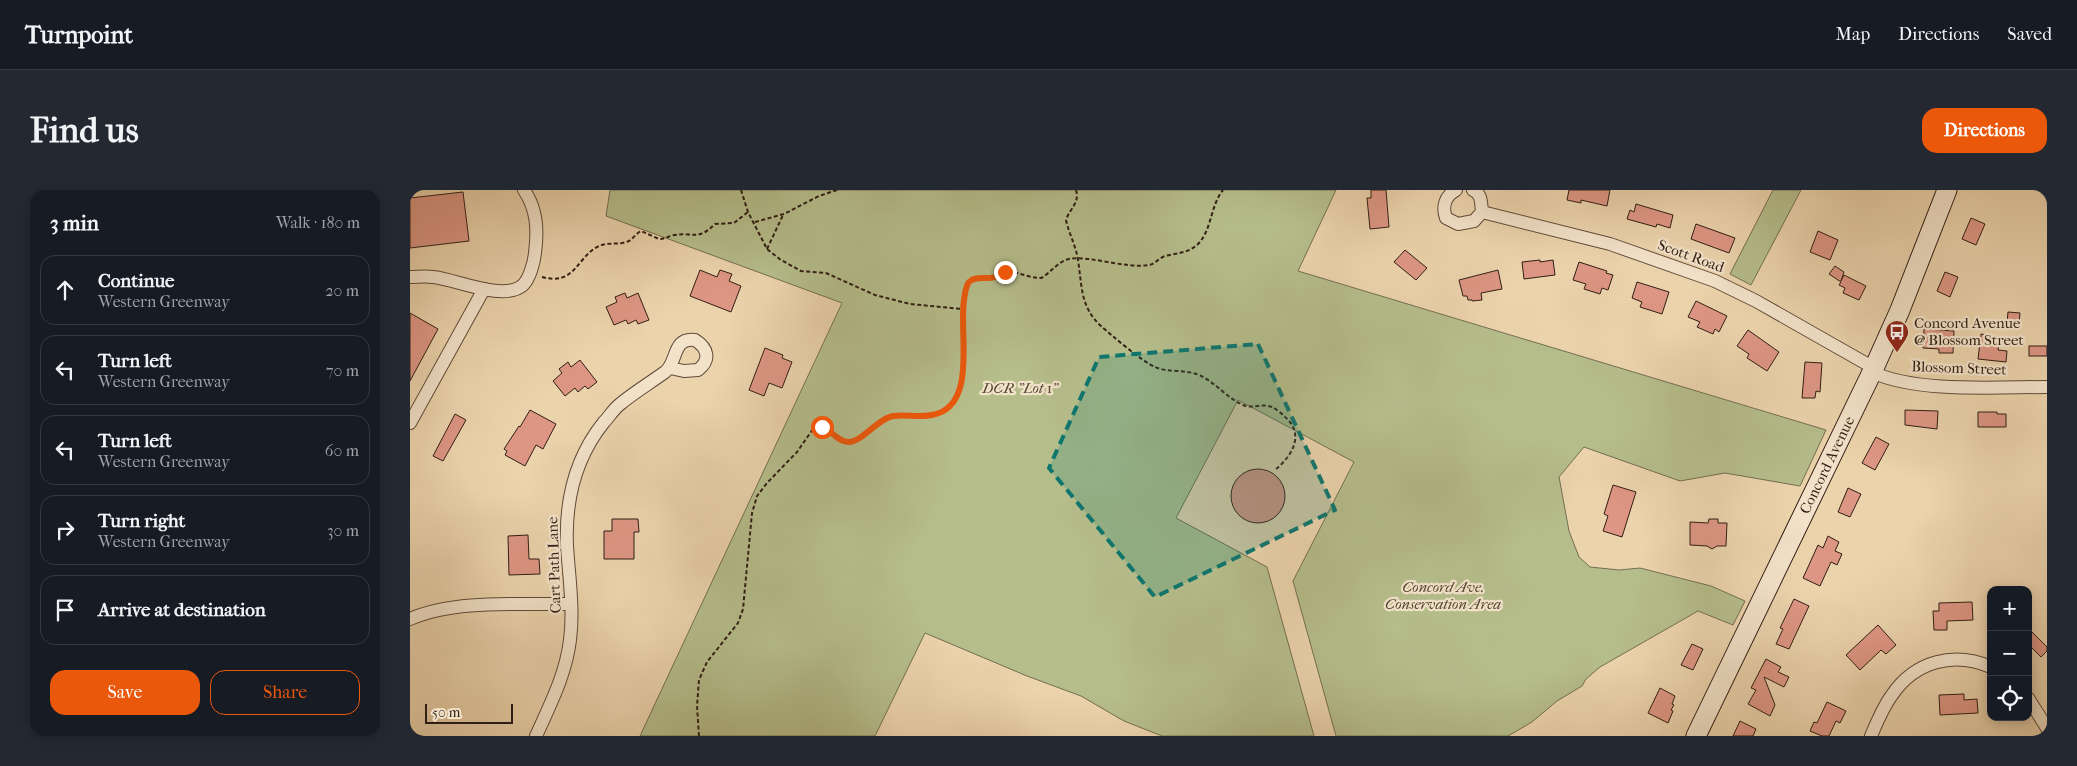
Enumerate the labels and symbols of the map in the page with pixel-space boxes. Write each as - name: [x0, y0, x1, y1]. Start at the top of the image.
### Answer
- street label: Scott Road: [1655, 236, 1727, 277]
- route end: [994, 261, 1017, 284]
- place label: Concord Avenue @ Blossom Street: [1914, 314, 2024, 349]
- bus stop icon: Concord Avenue @ Blossom Street: [1884, 319, 1910, 353]
- street label: Blossom Street: [1911, 357, 2008, 379]
- park label: DCR "Lot 1": [981, 379, 1059, 397]
- street label: Concord Avenue: [1796, 413, 1859, 517]
- route start: [811, 416, 834, 439]
- street label: Cart Path Lane: [543, 516, 565, 614]
- park label: Concord Ave. Conservation Area: [1385, 578, 1501, 613]
- scale bar: [425, 701, 512, 724]

